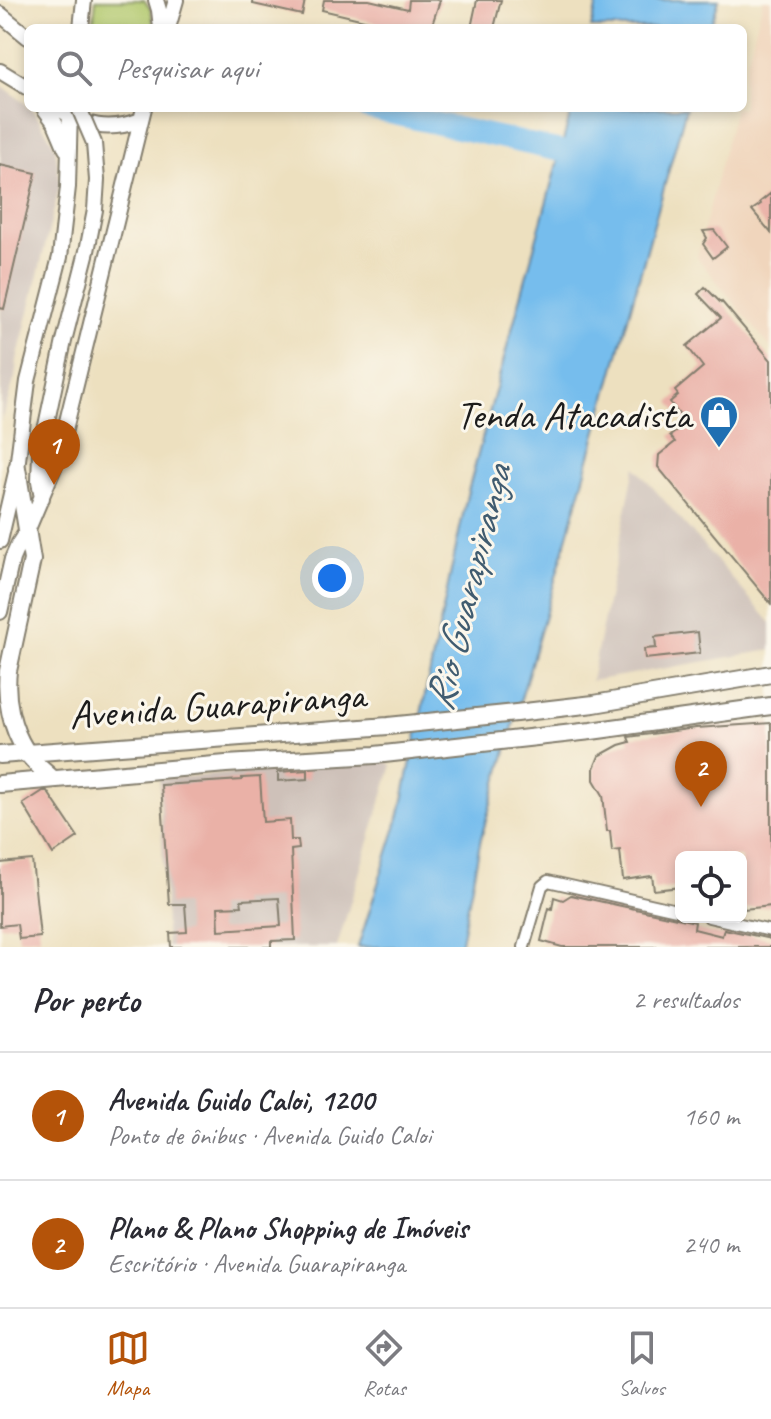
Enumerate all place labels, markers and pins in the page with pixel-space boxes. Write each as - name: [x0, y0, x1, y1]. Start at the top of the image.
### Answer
- place label: Tenda Atacadista: [456, 390, 695, 440]
- shop icon: Tenda Atacadista: [698, 394, 740, 449]
- pin: 1: [28, 419, 80, 485]
- pin: 2: [675, 741, 727, 807]

